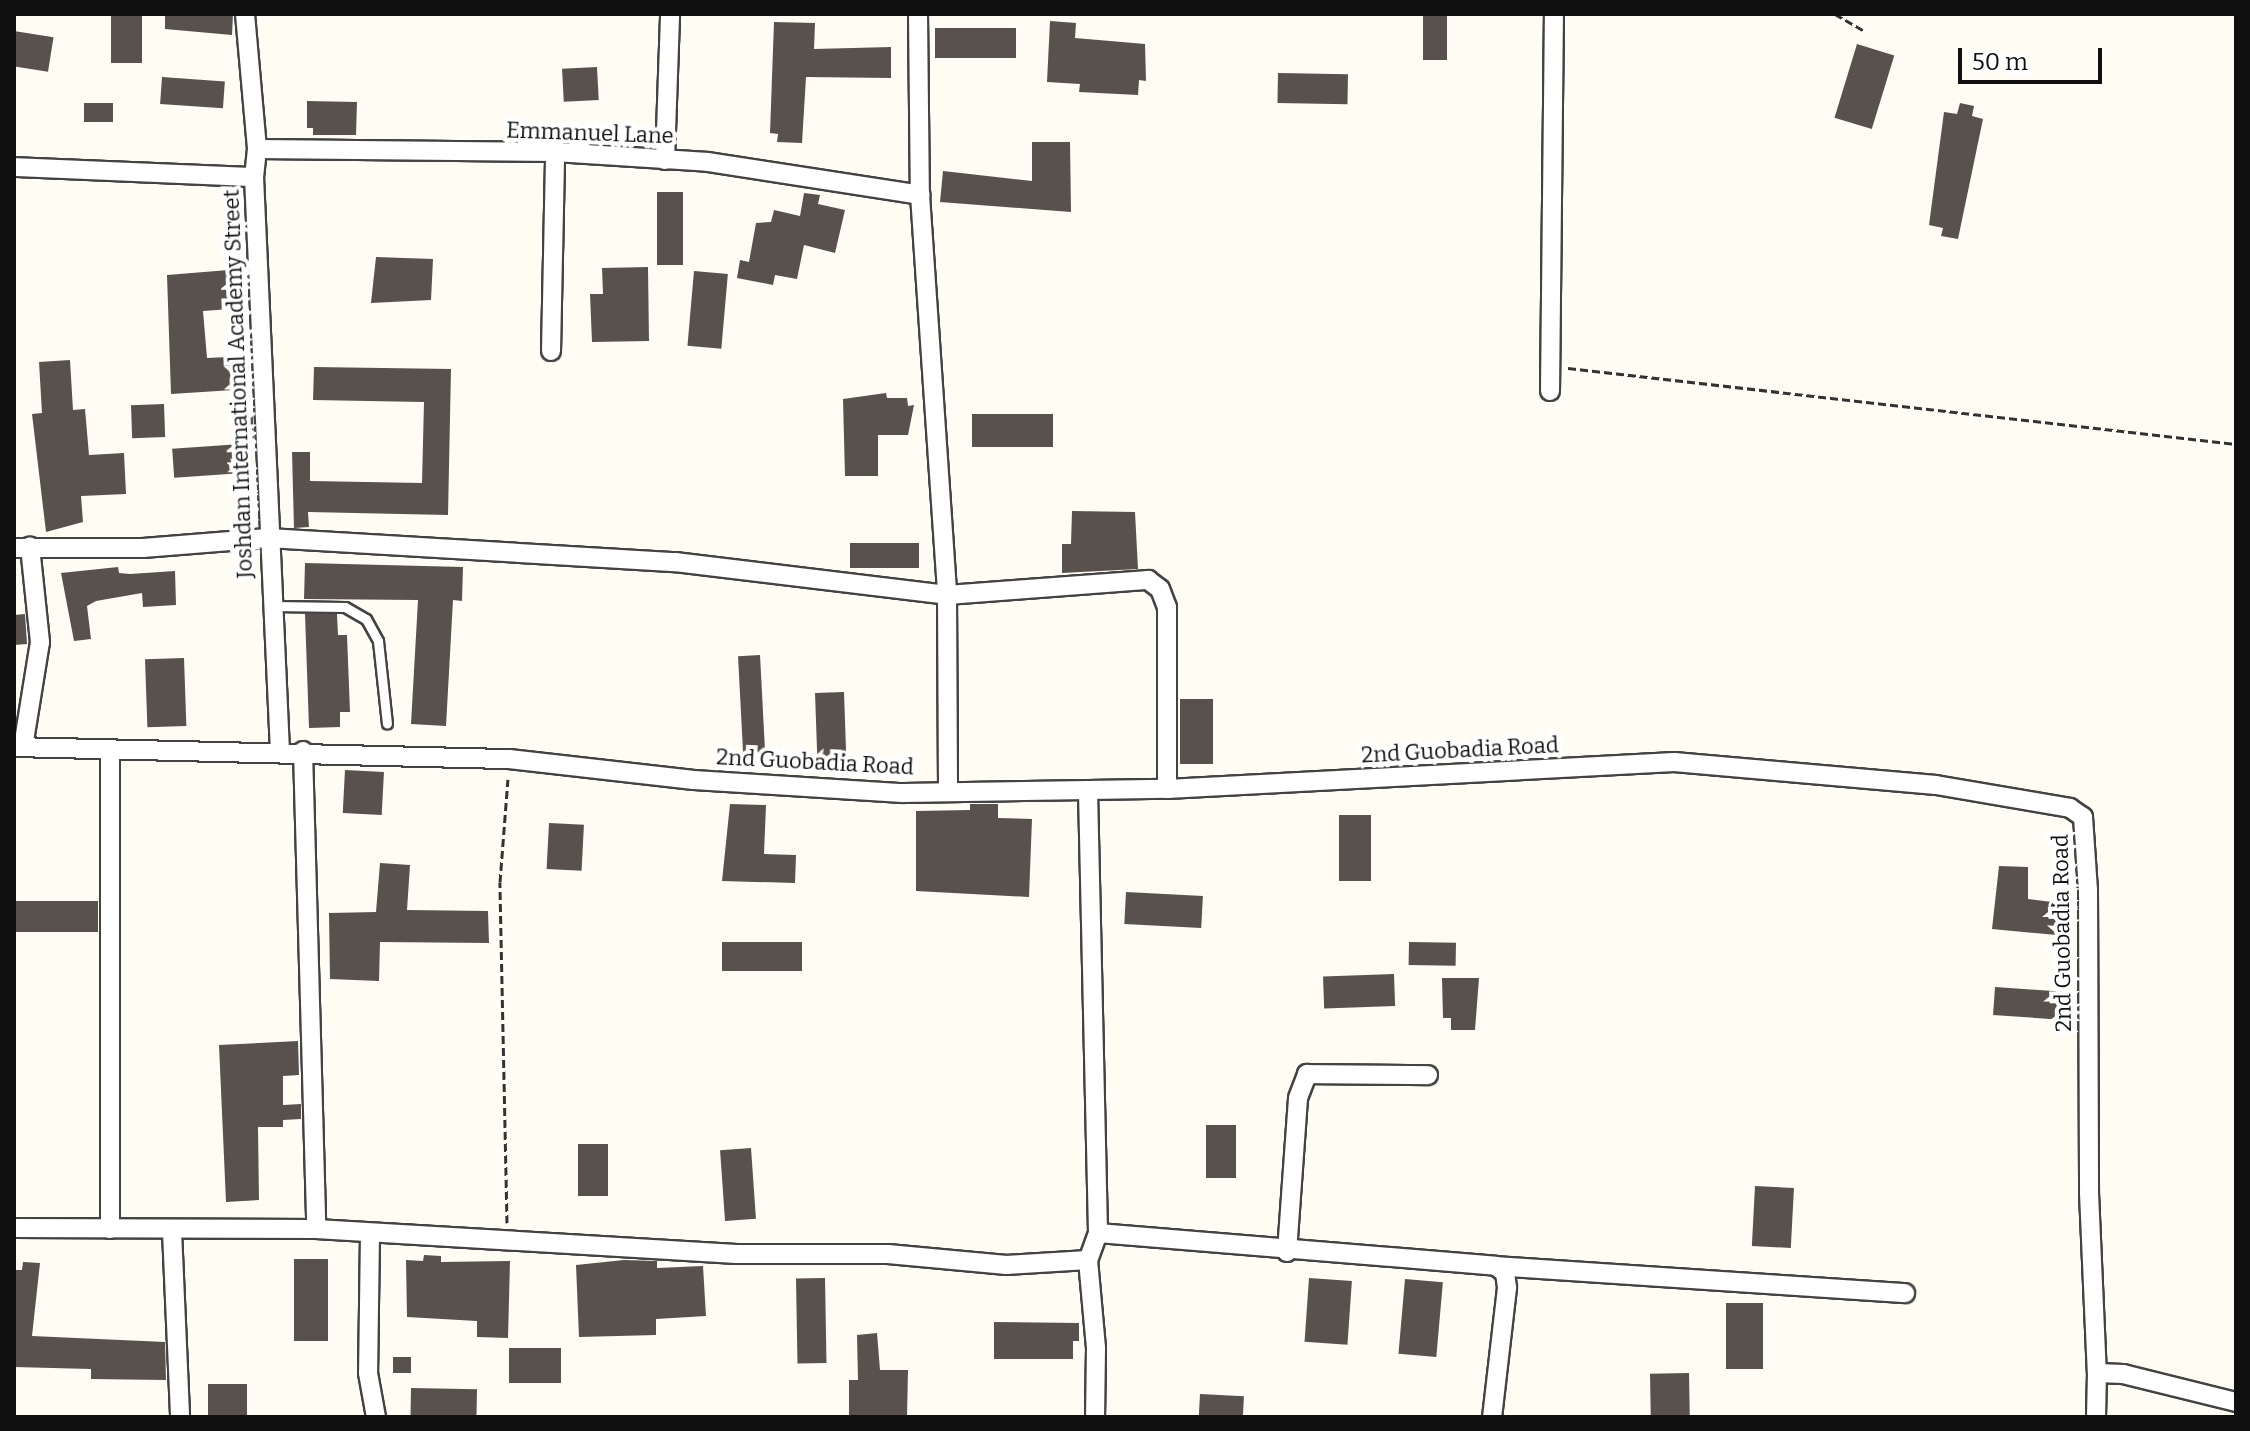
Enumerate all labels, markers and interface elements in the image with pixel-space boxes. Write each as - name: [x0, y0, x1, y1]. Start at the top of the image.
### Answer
- scale bar: [1962, 32, 2106, 82]
- text: 50 m: [1972, 48, 2028, 76]
- street label: Emmanuel Lane: [506, 117, 674, 149]
- street label: Joshdan International Academy Street: [218, 189, 258, 579]
- street label: 2nd Guobadia Road: [1361, 732, 1559, 768]
- street label: 2nd Guobadia Road: [716, 744, 914, 780]
- street label: 2nd Guobadia Road: [2047, 834, 2077, 1032]

